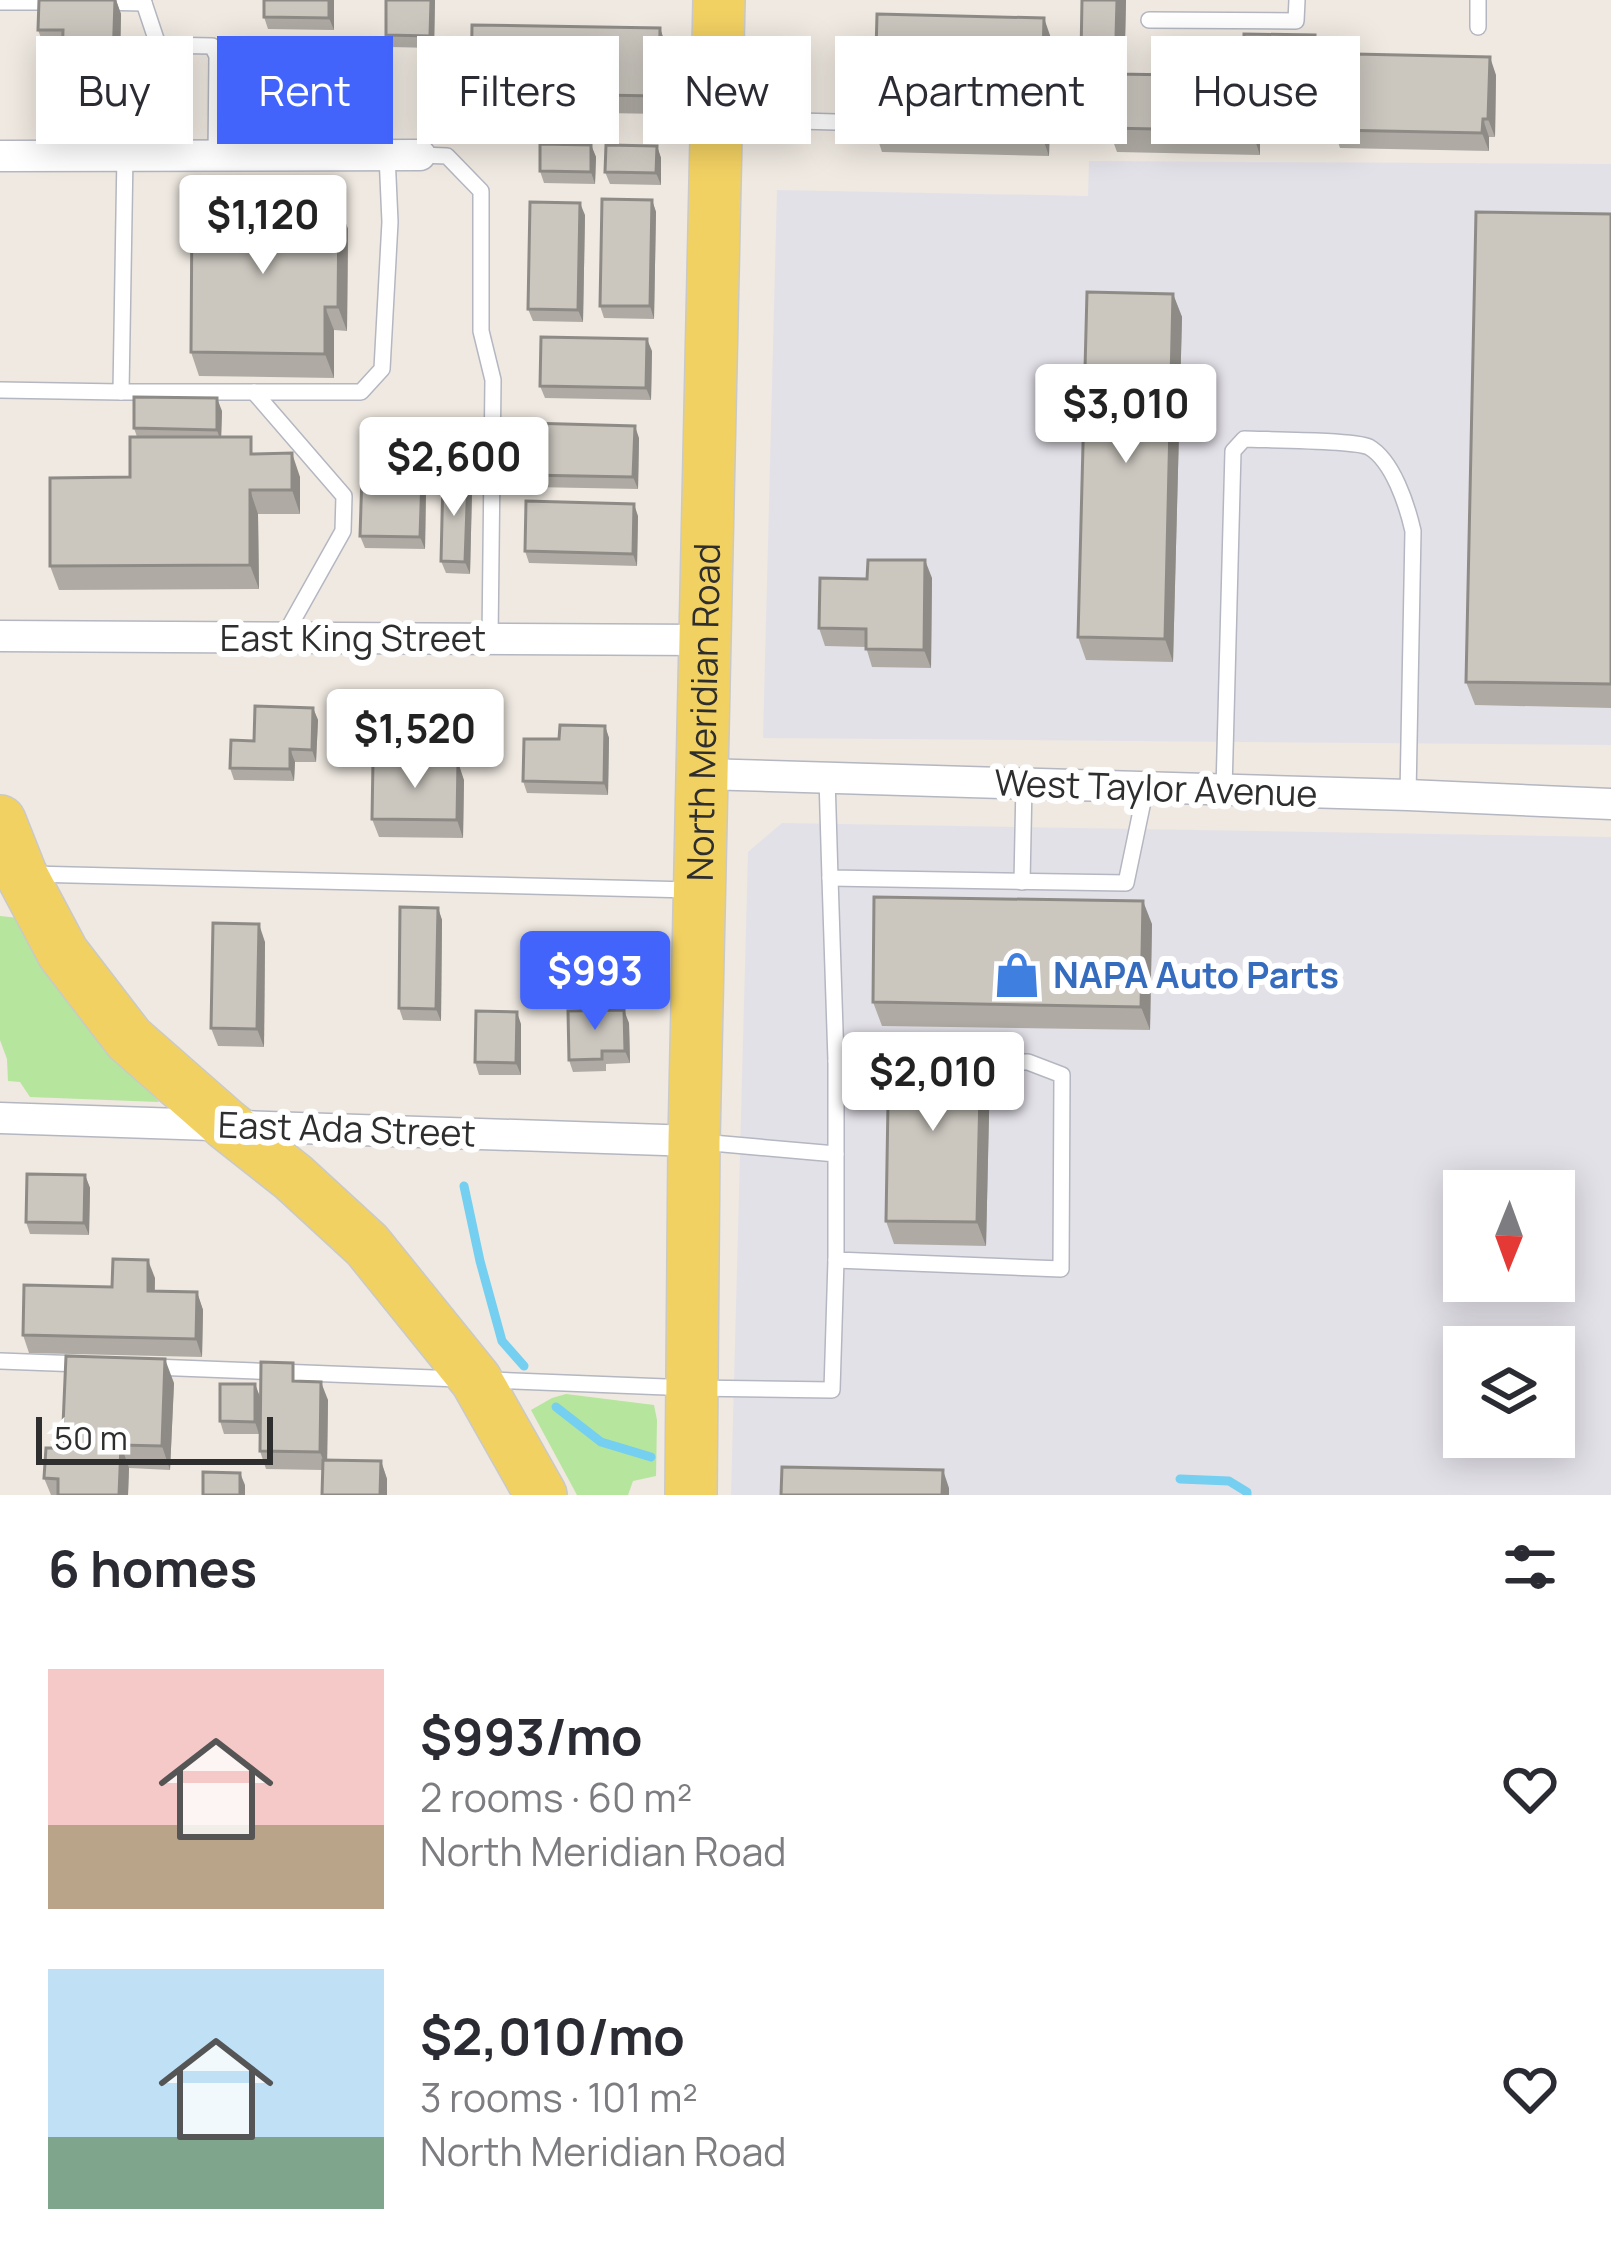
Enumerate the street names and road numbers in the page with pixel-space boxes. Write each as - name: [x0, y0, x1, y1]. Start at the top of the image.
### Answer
- street label: North Meridian Road: [675, 542, 731, 882]
- street label: East King Street: [220, 613, 486, 662]
- street label: West Taylor Avenue: [994, 757, 1318, 818]
- street label: East Ada Street: [217, 1100, 477, 1157]

